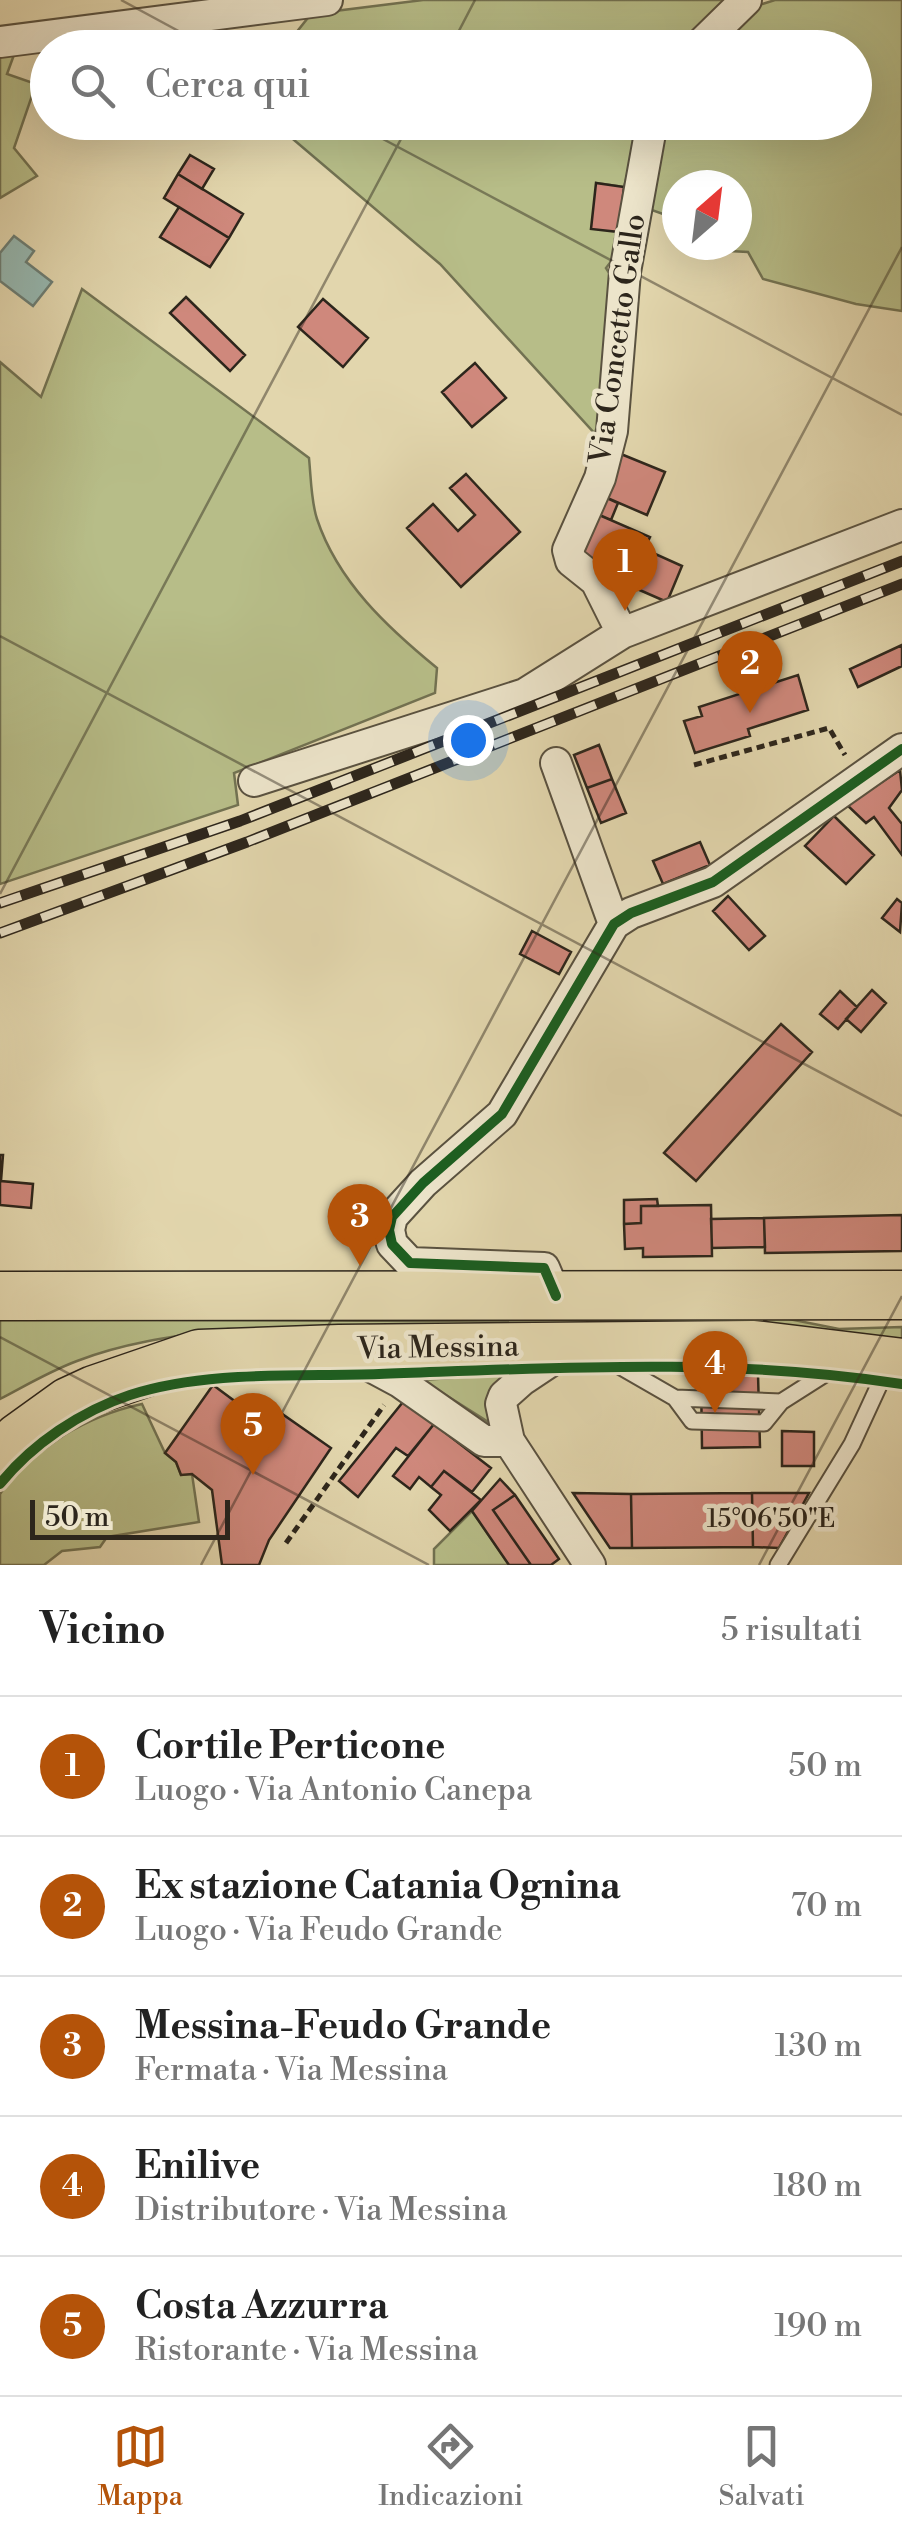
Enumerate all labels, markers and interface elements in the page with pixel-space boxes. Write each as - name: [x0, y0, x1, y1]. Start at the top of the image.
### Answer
- search box: [30, 30, 872, 140]
- icon: search: [65, 58, 120, 113]
- text: Cerca qui: [145, 62, 310, 109]
- north arrow: [662, 170, 752, 260]
- street label: Via Concetto Gallo: [581, 211, 654, 468]
- pin: 1: [592, 528, 658, 611]
- pin: 2: [718, 630, 782, 713]
- your location: [443, 715, 494, 766]
- pin: 3: [328, 1184, 392, 1266]
- street label: Via Messina: [356, 1328, 520, 1368]
- pin: 4: [682, 1330, 748, 1413]
- pin: 5: [220, 1392, 286, 1475]
- scale bar: [30, 1495, 230, 1540]
- text: 50 m: [45, 1500, 109, 1535]
- text: 15°06'50"E: [707, 1504, 835, 1535]
- text: Vicino: [40, 1604, 166, 1657]
- text: 5 risultati: [721, 1610, 862, 1650]
- text: Cortile Perticone: [135, 1723, 445, 1770]
- text: 1: [65, 1746, 80, 1786]
- text: 50 m: [789, 1746, 862, 1786]
- text: Luogo · Via Antonio Canepa: [135, 1770, 532, 1810]
- text: Ex stazione Catania Ognina: [135, 1863, 621, 1910]
- text: 2: [62, 1886, 83, 1926]
- text: 70 m: [791, 1886, 862, 1926]
- text: Luogo · Via Feudo Grande: [135, 1910, 503, 1950]
- text: Messina-Feudo Grande: [135, 2003, 551, 2050]
- text: 3: [63, 2026, 82, 2066]
- text: 130 m: [775, 2026, 862, 2066]
- text: Fermata · Via Messina: [135, 2050, 448, 2090]
- text: Enilive: [135, 2143, 260, 2190]
- text: 4: [62, 2166, 83, 2206]
- text: 180 m: [773, 2166, 862, 2206]
- text: Distributore · Via Messina: [135, 2190, 507, 2230]
- text: Costa Azzurra: [135, 2283, 388, 2330]
- text: 5: [63, 2306, 82, 2346]
- text: 190 m: [774, 2306, 862, 2346]
- text: Ristorante · Via Messina: [135, 2330, 478, 2370]
- tab: Mappa: [98, 2419, 183, 2514]
- tab: Indicazioni: [378, 2419, 523, 2514]
- tab: Salvati: [719, 2419, 804, 2514]

